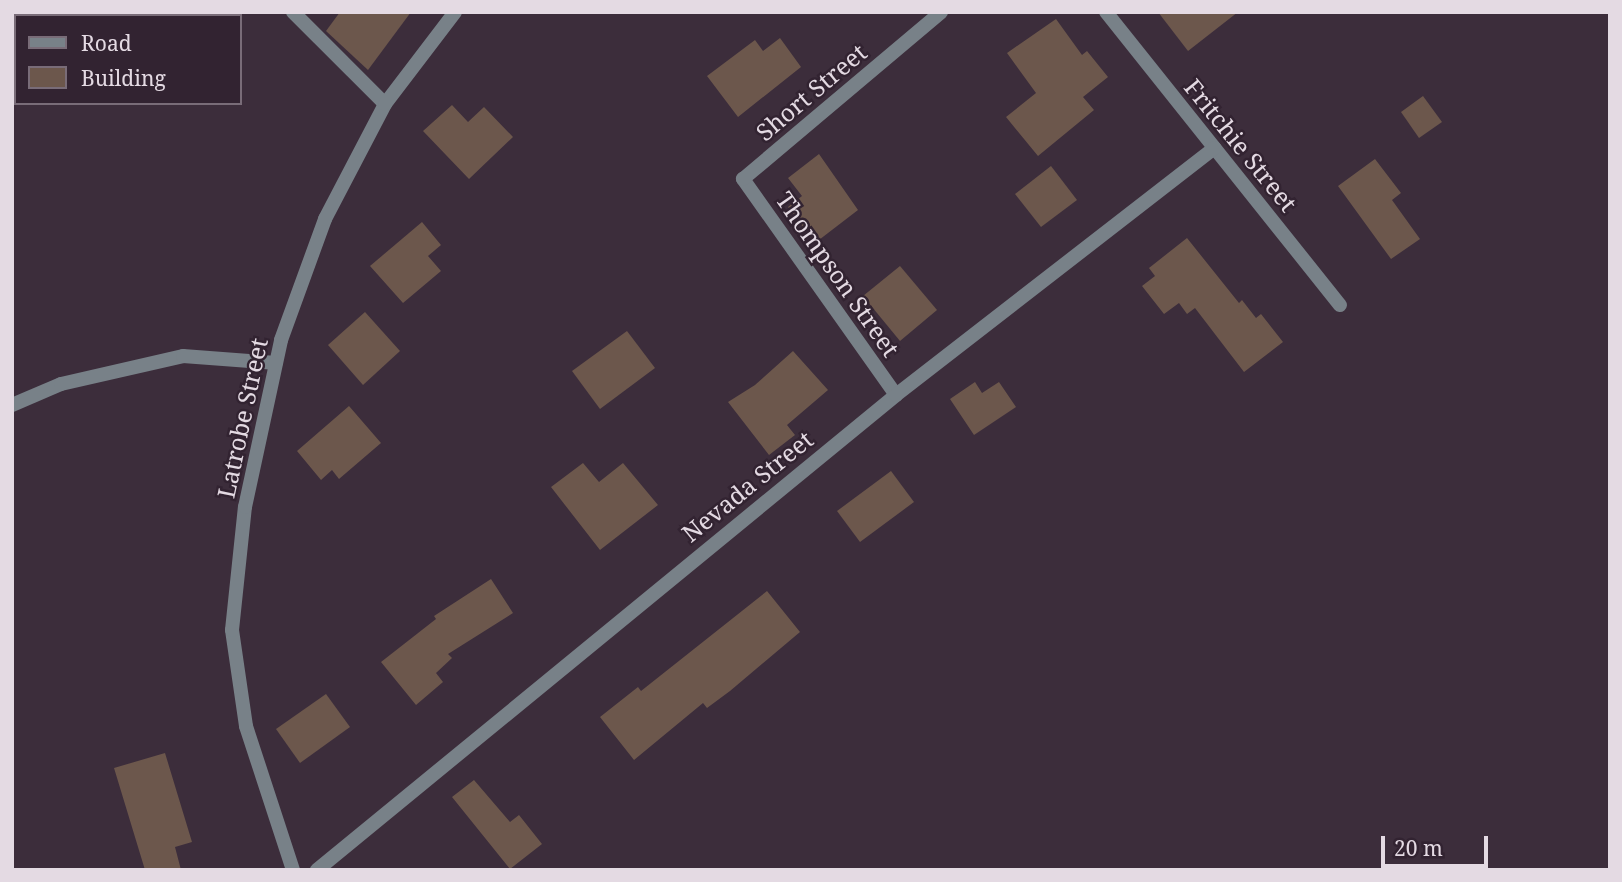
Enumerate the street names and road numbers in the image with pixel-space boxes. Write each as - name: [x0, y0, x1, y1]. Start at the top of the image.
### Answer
- street label: Short Street: [750, 38, 872, 146]
- street label: Fritchie Street: [1179, 73, 1303, 217]
- street label: Thompson Street: [770, 186, 906, 362]
- street label: Latrobe Street: [211, 335, 273, 501]
- street label: Nevada Street: [676, 424, 818, 548]

